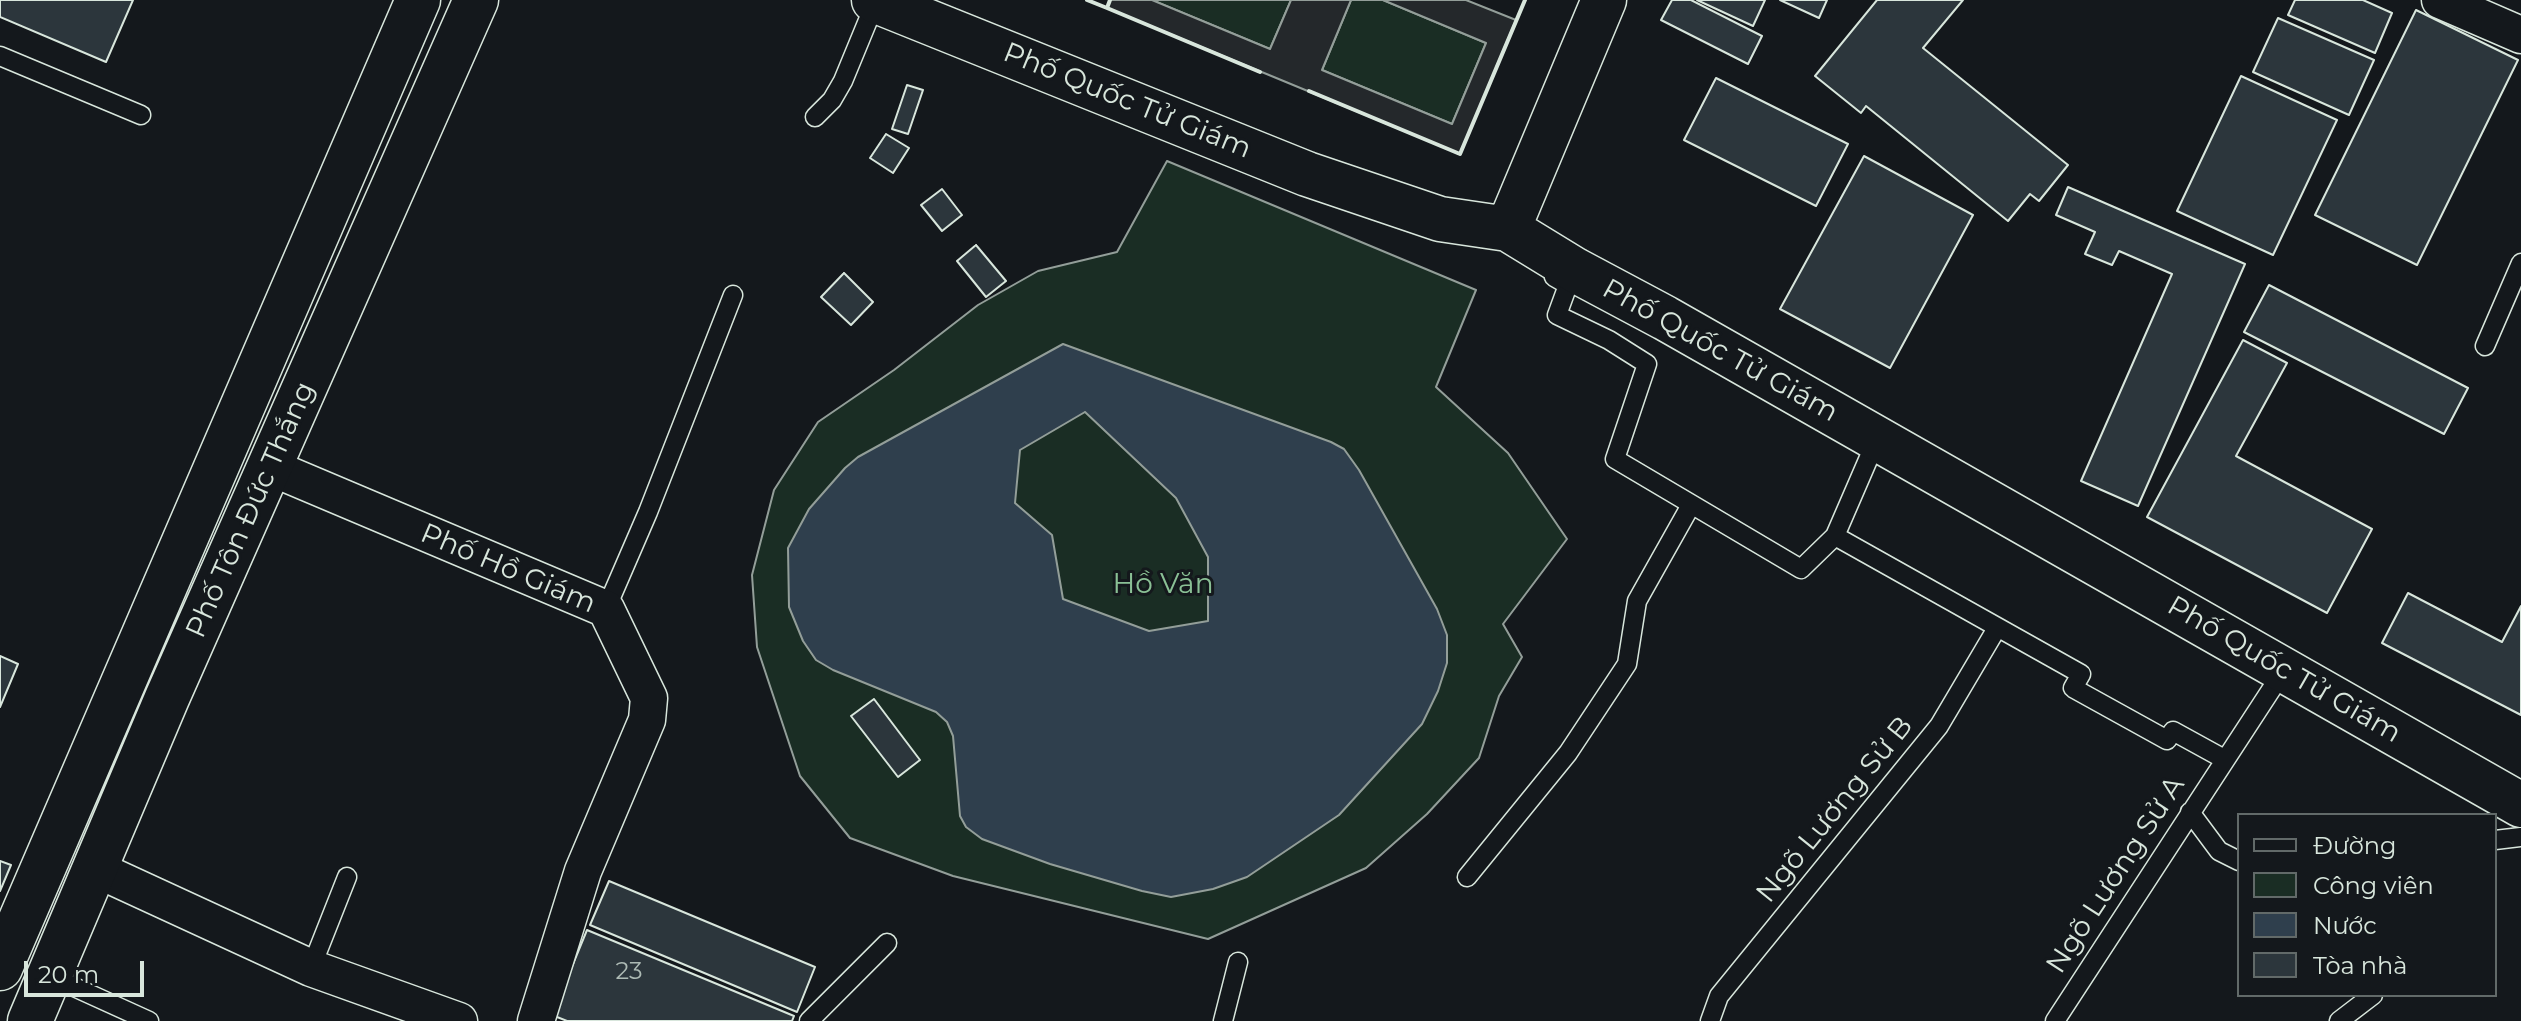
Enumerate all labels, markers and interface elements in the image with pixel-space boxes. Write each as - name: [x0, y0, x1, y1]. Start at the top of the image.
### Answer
- street label: Phố Quốc Tử Giám: [998, 36, 1256, 166]
- street label: Phố Quốc Tử Giám: [1596, 272, 1844, 430]
- street label: Phố Tôn Đức Thắng: [179, 377, 323, 643]
- street label: Phố Hồ Giám: [415, 517, 601, 621]
- park label: Hồ Văn: [1112, 568, 1214, 602]
- street label: Phố Quốc Tử Giám: [2161, 589, 2407, 751]
- street label: Ngõ Lương Sử B: [1750, 710, 1920, 910]
- street label: Ngõ Lương Sử A: [2040, 770, 2192, 980]
- legend: [2237, 813, 2497, 997]
- text: Đường: [2313, 831, 2396, 860]
- text: Công viên: [2313, 871, 2434, 900]
- text: Nước: [2313, 911, 2377, 940]
- scale bar: [28, 945, 148, 995]
- text: Tòa nhà: [2313, 951, 2407, 980]
- house number: 23: [615, 958, 643, 986]
- text: 20 m: [38, 960, 99, 989]

